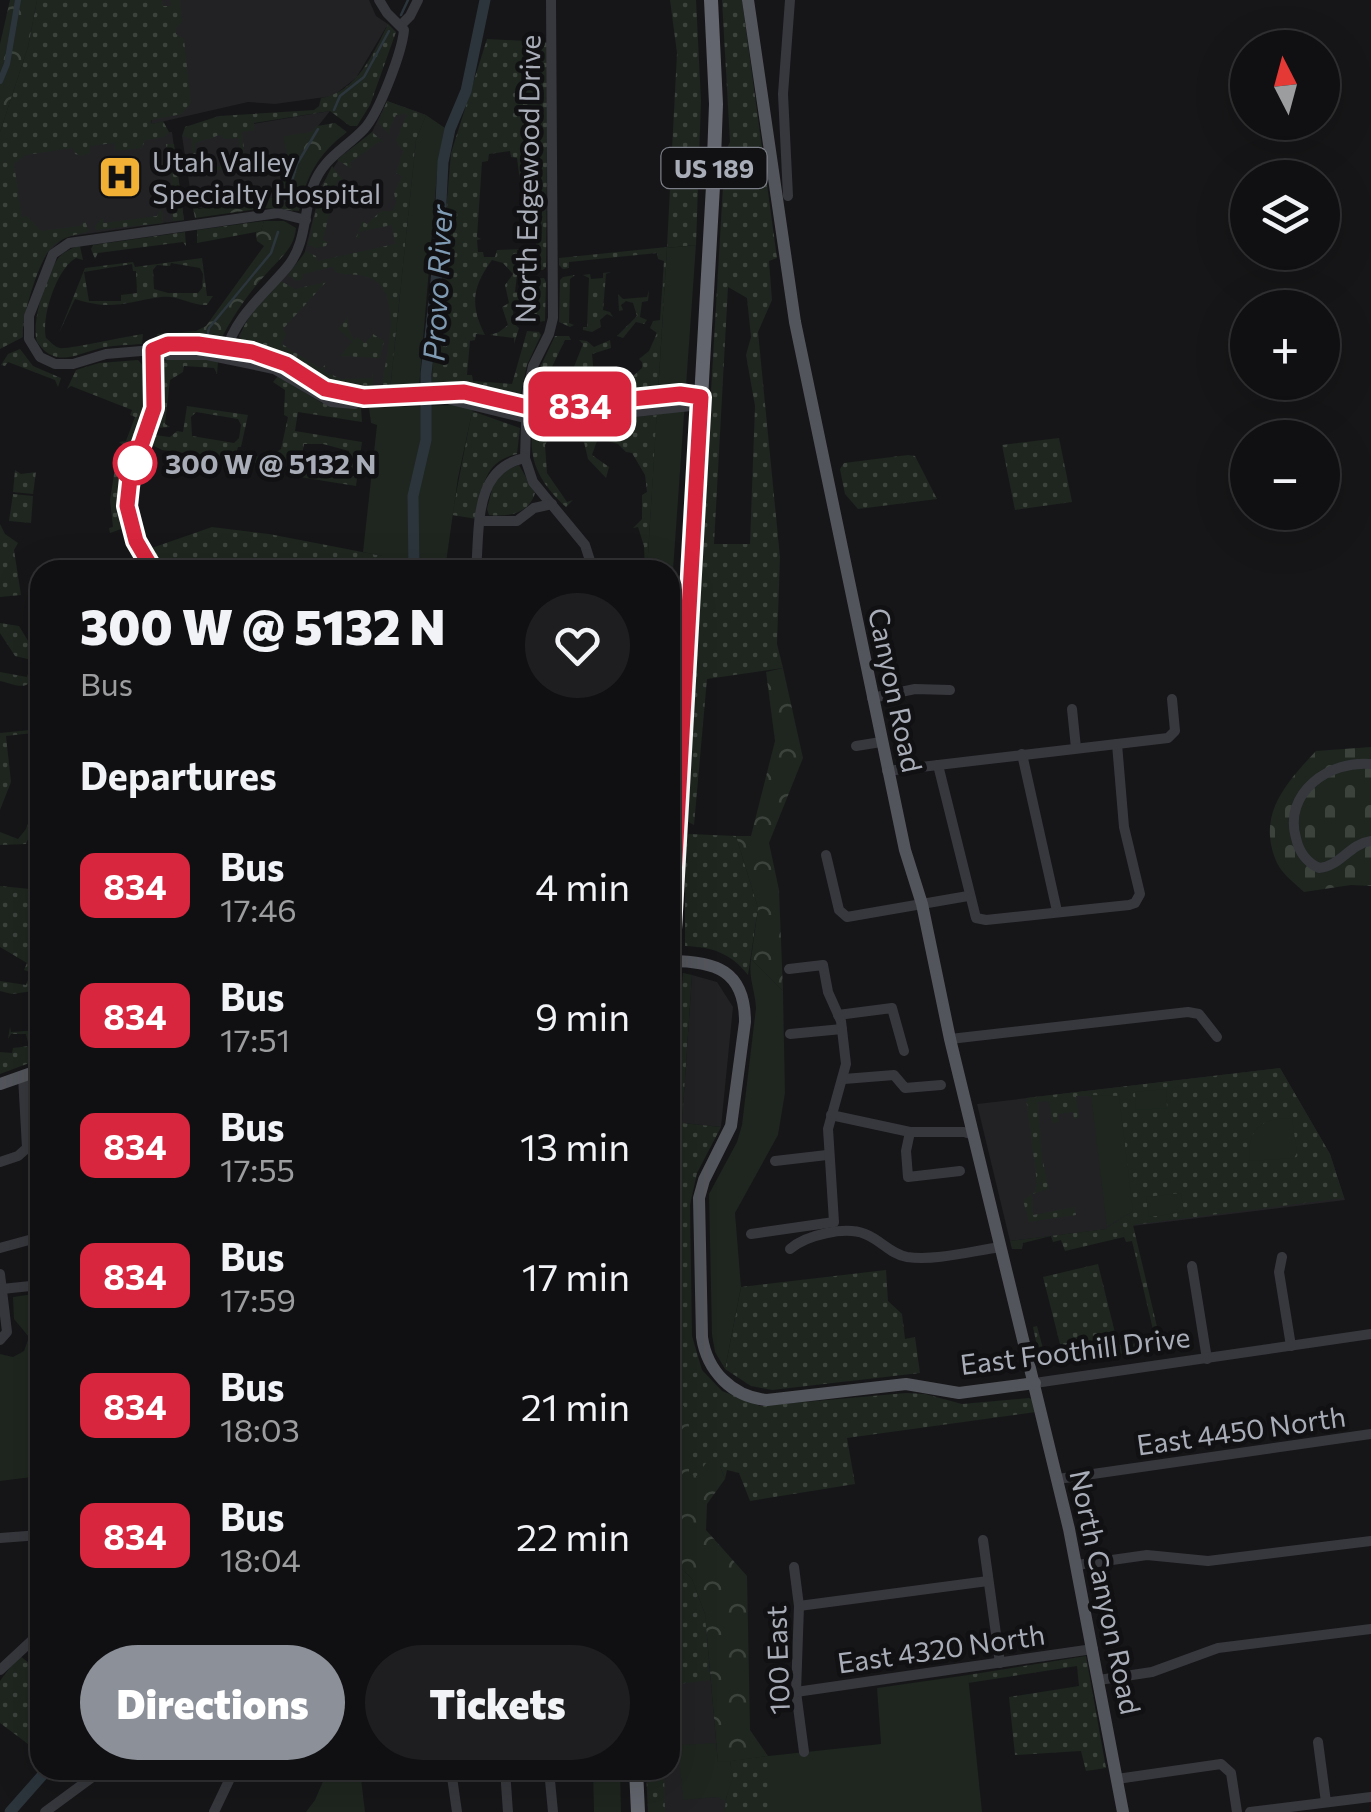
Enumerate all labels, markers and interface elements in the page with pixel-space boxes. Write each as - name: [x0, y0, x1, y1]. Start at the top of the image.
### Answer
- north arrow: [1230, 30, 1340, 140]
- map controls: [1230, 30, 1340, 530]
- street label: North Edgewood Drive: [507, 34, 547, 324]
- place label: Utah Valley Specialty Hospital: [152, 144, 381, 210]
- road number: US 189: [662, 148, 766, 188]
- hospital icon: Utah Valley Specialty Hospital: [97, 154, 143, 200]
- button: layers: [1230, 160, 1340, 270]
- water label: Provo River: [413, 203, 459, 362]
- button: +: [1230, 290, 1340, 400]
- line badge: 834: [522, 372, 638, 436]
- text: 834: [548, 383, 612, 426]
- button: −: [1230, 420, 1340, 530]
- marker: 300 W @ 5132 N: [114, 442, 156, 484]
- place label: 300 W @ 5132 N: [165, 446, 376, 480]
- button: heart: [525, 593, 630, 698]
- text: 300 W @ 5132 N: [80, 596, 446, 655]
- street label: Canyon Road: [862, 605, 930, 775]
- text: Bus: [80, 663, 133, 703]
- text: Departures: [80, 751, 277, 798]
- text: Bus: [220, 842, 285, 889]
- text: 4 min: [535, 862, 630, 909]
- text: 834: [103, 864, 167, 907]
- text: 17:46: [220, 889, 297, 929]
- text: Bus: [220, 972, 285, 1019]
- text: 9 min: [535, 992, 630, 1039]
- text: 834: [103, 994, 167, 1037]
- text: 17:51: [220, 1019, 290, 1059]
- text: Bus: [220, 1102, 285, 1149]
- text: 13 min: [520, 1122, 630, 1169]
- text: 834: [103, 1124, 167, 1167]
- text: 17:55: [220, 1149, 295, 1189]
- text: Bus: [220, 1232, 285, 1279]
- text: 17 min: [522, 1252, 630, 1299]
- text: 834: [103, 1254, 167, 1297]
- text: 17:59: [220, 1279, 296, 1319]
- street label: East Foothill Drive: [958, 1319, 1192, 1381]
- text: Bus: [220, 1362, 285, 1409]
- text: 21 min: [521, 1382, 630, 1429]
- text: 834: [103, 1384, 167, 1427]
- street label: East 4450 North: [1134, 1399, 1348, 1461]
- text: 18:03: [220, 1409, 300, 1449]
- street label: North Canyon Road: [1063, 1467, 1149, 1717]
- text: Bus: [220, 1492, 285, 1539]
- text: 22 min: [516, 1512, 630, 1559]
- text: 834: [103, 1514, 167, 1557]
- text: 18:04: [220, 1539, 301, 1579]
- street label: 100 East: [758, 1605, 796, 1715]
- street label: East 4320 North: [835, 1617, 1047, 1679]
- button: Directions: [80, 1645, 345, 1760]
- button: Tickets: [365, 1645, 630, 1760]

